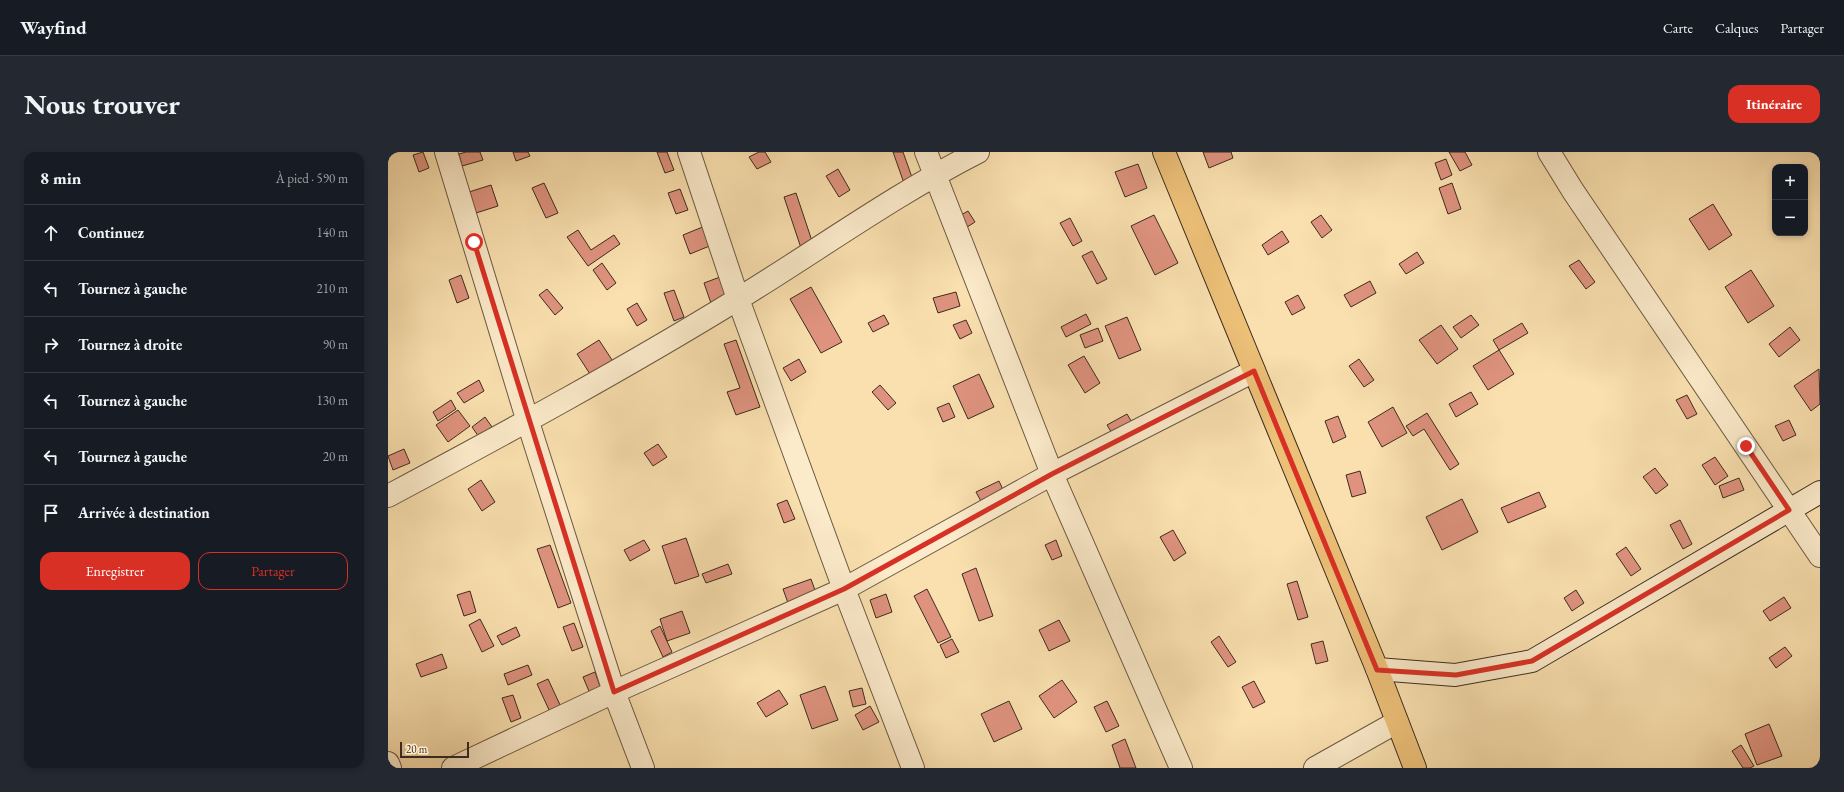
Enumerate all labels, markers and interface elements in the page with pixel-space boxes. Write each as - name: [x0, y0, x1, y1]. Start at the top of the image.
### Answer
- text: Wayfind: [20, 15, 87, 40]
- text: Carte: [1663, 19, 1693, 37]
- text: Calques: [1715, 19, 1759, 37]
- text: Partager: [1781, 19, 1824, 37]
- button: Itinéraire: [1728, 85, 1820, 123]
- text: Nous trouver: [24, 86, 180, 122]
- map controls: [1772, 164, 1808, 236]
- button: +: [1772, 164, 1808, 200]
- text: 8 min: [40, 167, 81, 189]
- text: À pied · 590 m: [276, 170, 348, 187]
- button: −: [1772, 200, 1808, 236]
- icon: ahead: [40, 222, 62, 244]
- text: Continuez: [78, 223, 144, 242]
- text: 140 m: [317, 224, 348, 241]
- route start: [465, 233, 483, 251]
- icon: left: [40, 278, 62, 300]
- text: Tournez à gauche: [78, 279, 187, 298]
- text: 210 m: [317, 280, 348, 297]
- icon: right: [40, 334, 62, 356]
- text: Tournez à droite: [78, 335, 182, 354]
- text: 90 m: [323, 336, 348, 353]
- icon: left: [40, 390, 62, 412]
- text: Tournez à gauche: [78, 391, 187, 410]
- text: 130 m: [317, 392, 348, 409]
- route end: [1737, 437, 1755, 455]
- icon: left: [40, 446, 62, 468]
- text: Tournez à gauche: [78, 447, 187, 466]
- text: 20 m: [323, 448, 348, 465]
- icon: arrive: [40, 502, 62, 524]
- text: Arrivée à destination: [78, 503, 210, 522]
- button: Enregistrer: [40, 552, 190, 590]
- button: Partager: [198, 552, 348, 590]
- scale bar: [400, 740, 469, 759]
- text: 20 m: [406, 742, 427, 756]

